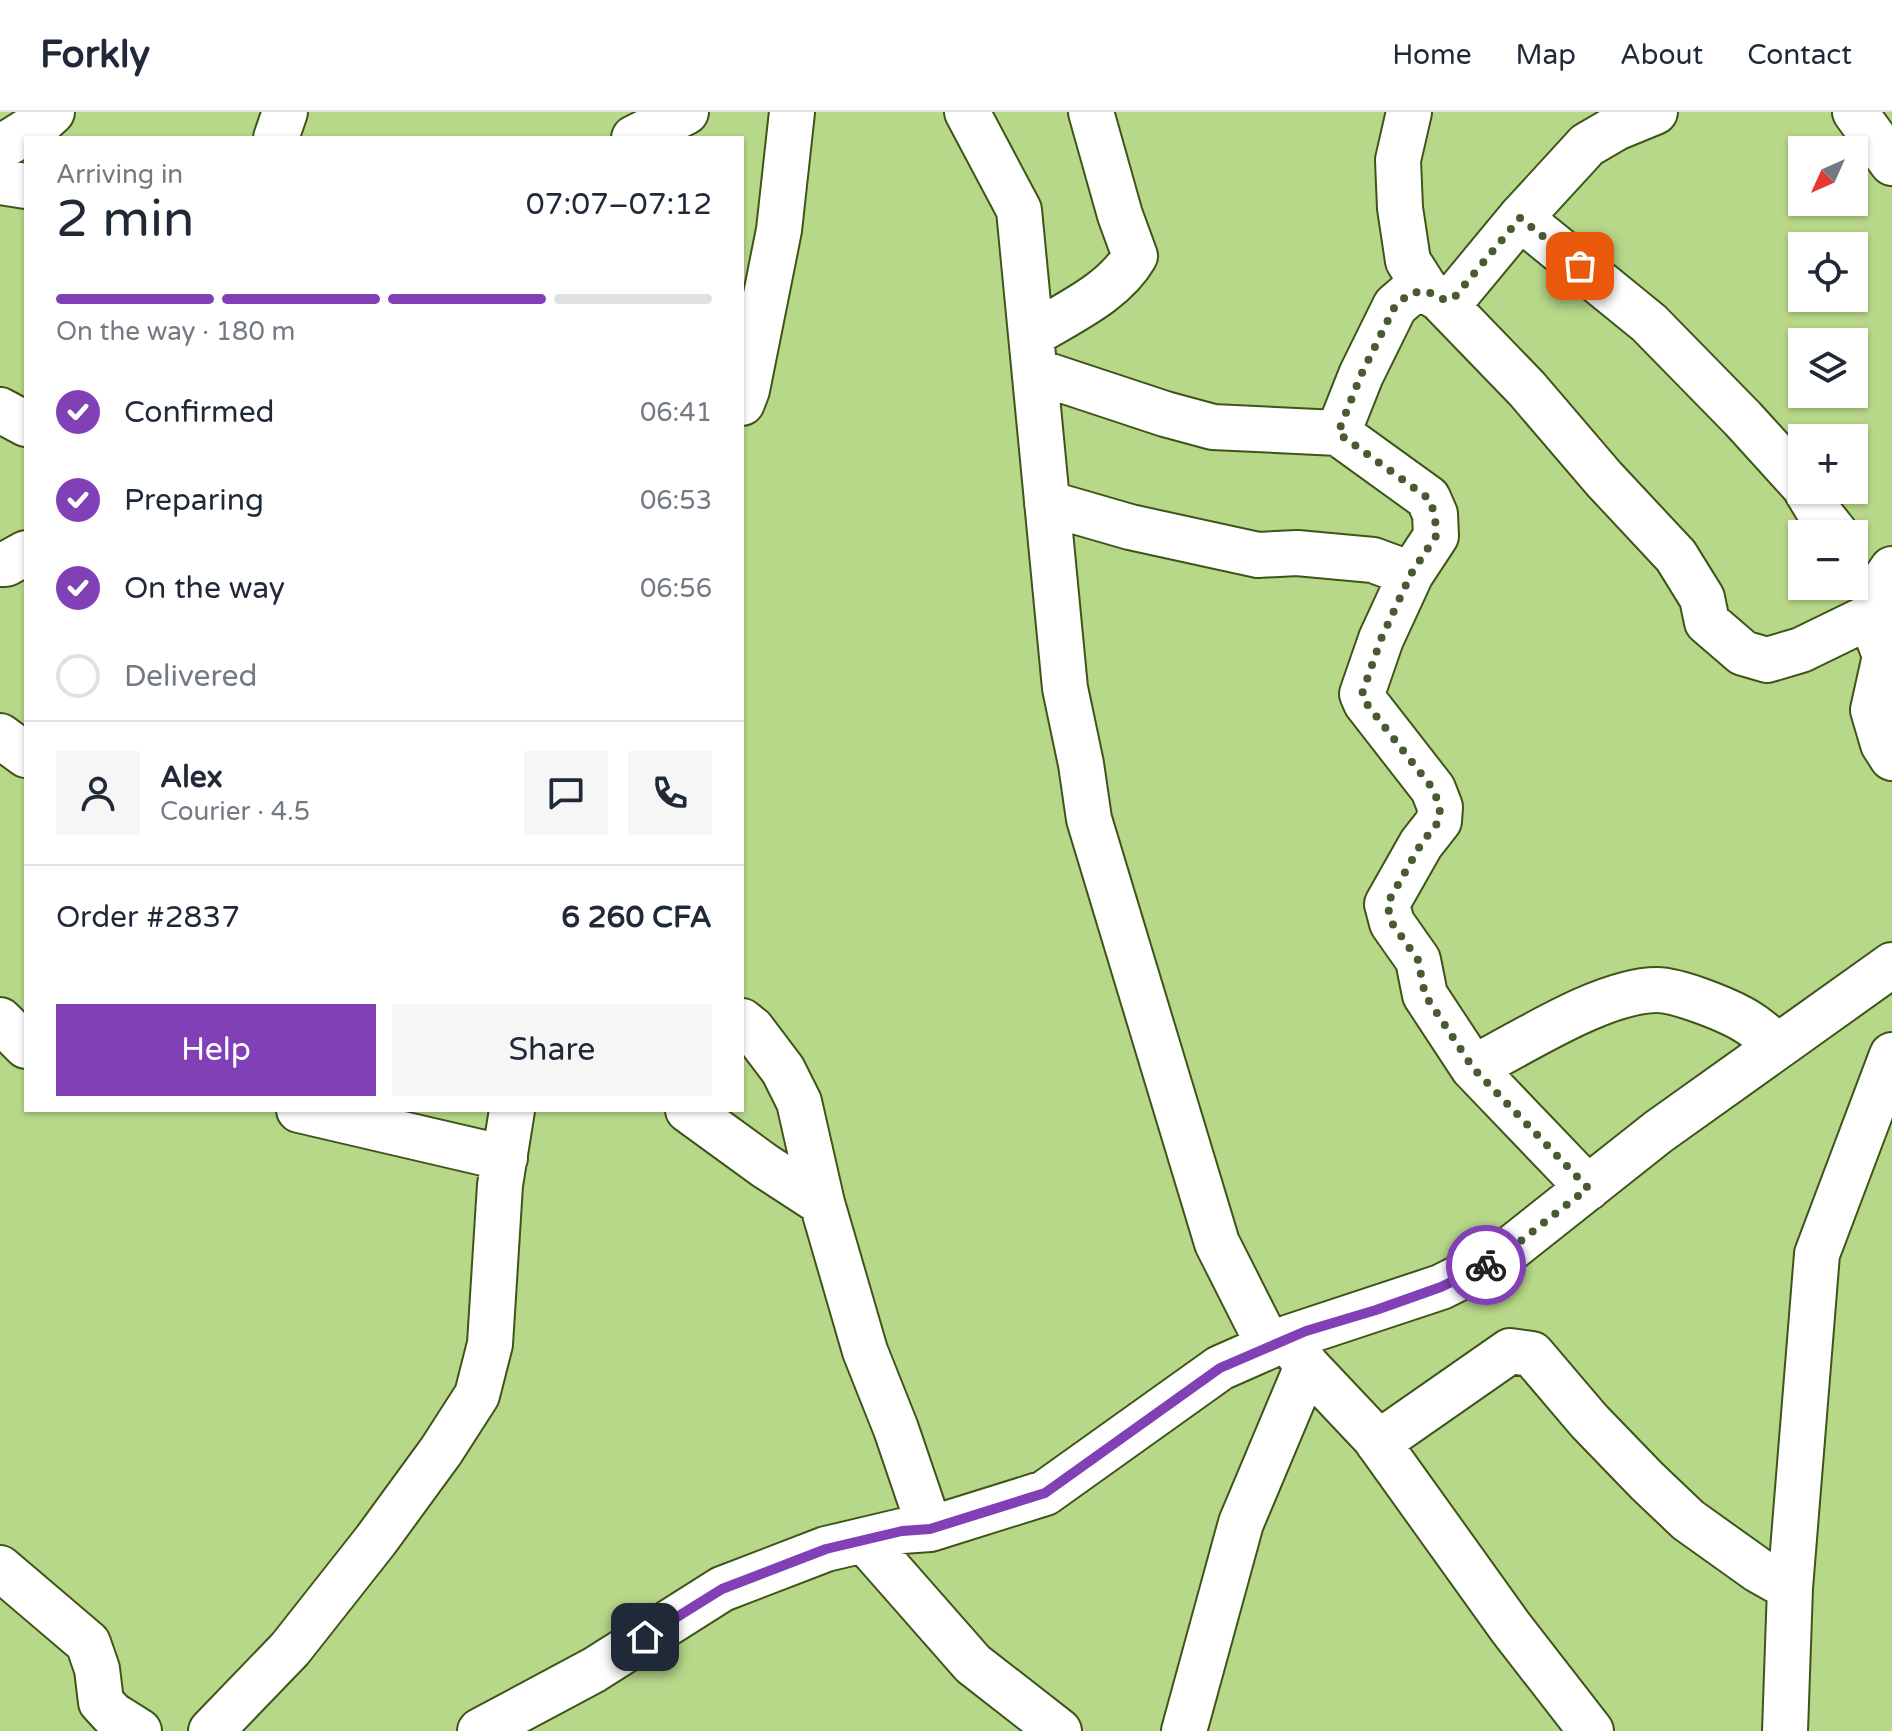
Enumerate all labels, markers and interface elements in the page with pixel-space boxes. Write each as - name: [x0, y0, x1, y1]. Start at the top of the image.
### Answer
- text: Forkly: [40, 32, 150, 78]
- text: Home: [1392, 38, 1472, 72]
- text: Map: [1516, 38, 1576, 72]
- text: About: [1620, 38, 1703, 72]
- text: Contact: [1747, 38, 1852, 72]
- north arrow: [1788, 136, 1868, 216]
- map controls: [1788, 136, 1868, 600]
- text: Arriving in: [56, 159, 183, 190]
- text: 07:07–07:12: [526, 186, 712, 223]
- text: 2 min: [56, 188, 195, 251]
- pin: [1546, 232, 1614, 300]
- button: locate: [1788, 232, 1868, 312]
- icon: bag: [1558, 244, 1602, 288]
- text: On the way · 180 m: [56, 316, 295, 347]
- button: layers: [1788, 328, 1868, 408]
- icon: check: [56, 390, 100, 434]
- text: Confirmed: [124, 394, 275, 431]
- text: 06:41: [640, 397, 712, 428]
- button: +: [1788, 424, 1868, 504]
- icon: check: [56, 478, 100, 522]
- text: Preparing: [124, 482, 264, 519]
- text: 06:53: [640, 485, 712, 516]
- button: −: [1788, 520, 1868, 600]
- icon: check: [56, 566, 100, 610]
- text: On the way: [124, 570, 285, 607]
- text: 06:56: [640, 573, 712, 604]
- text: Delivered: [124, 658, 258, 695]
- button: person: [56, 751, 140, 835]
- button: chat: [524, 751, 608, 835]
- button: phone: [628, 751, 712, 835]
- text: Alex: [160, 759, 223, 796]
- text: Courier · 4.5: [160, 796, 310, 827]
- text: Order #2837: [56, 899, 240, 936]
- text: 6 260 CFA: [561, 899, 712, 936]
- button: Help: [56, 1004, 376, 1096]
- button: Share: [392, 1004, 712, 1096]
- courier: [1446, 1225, 1526, 1305]
- icon: bike: [1464, 1243, 1508, 1287]
- pin: [611, 1603, 679, 1671]
- icon: home: [623, 1615, 667, 1659]

